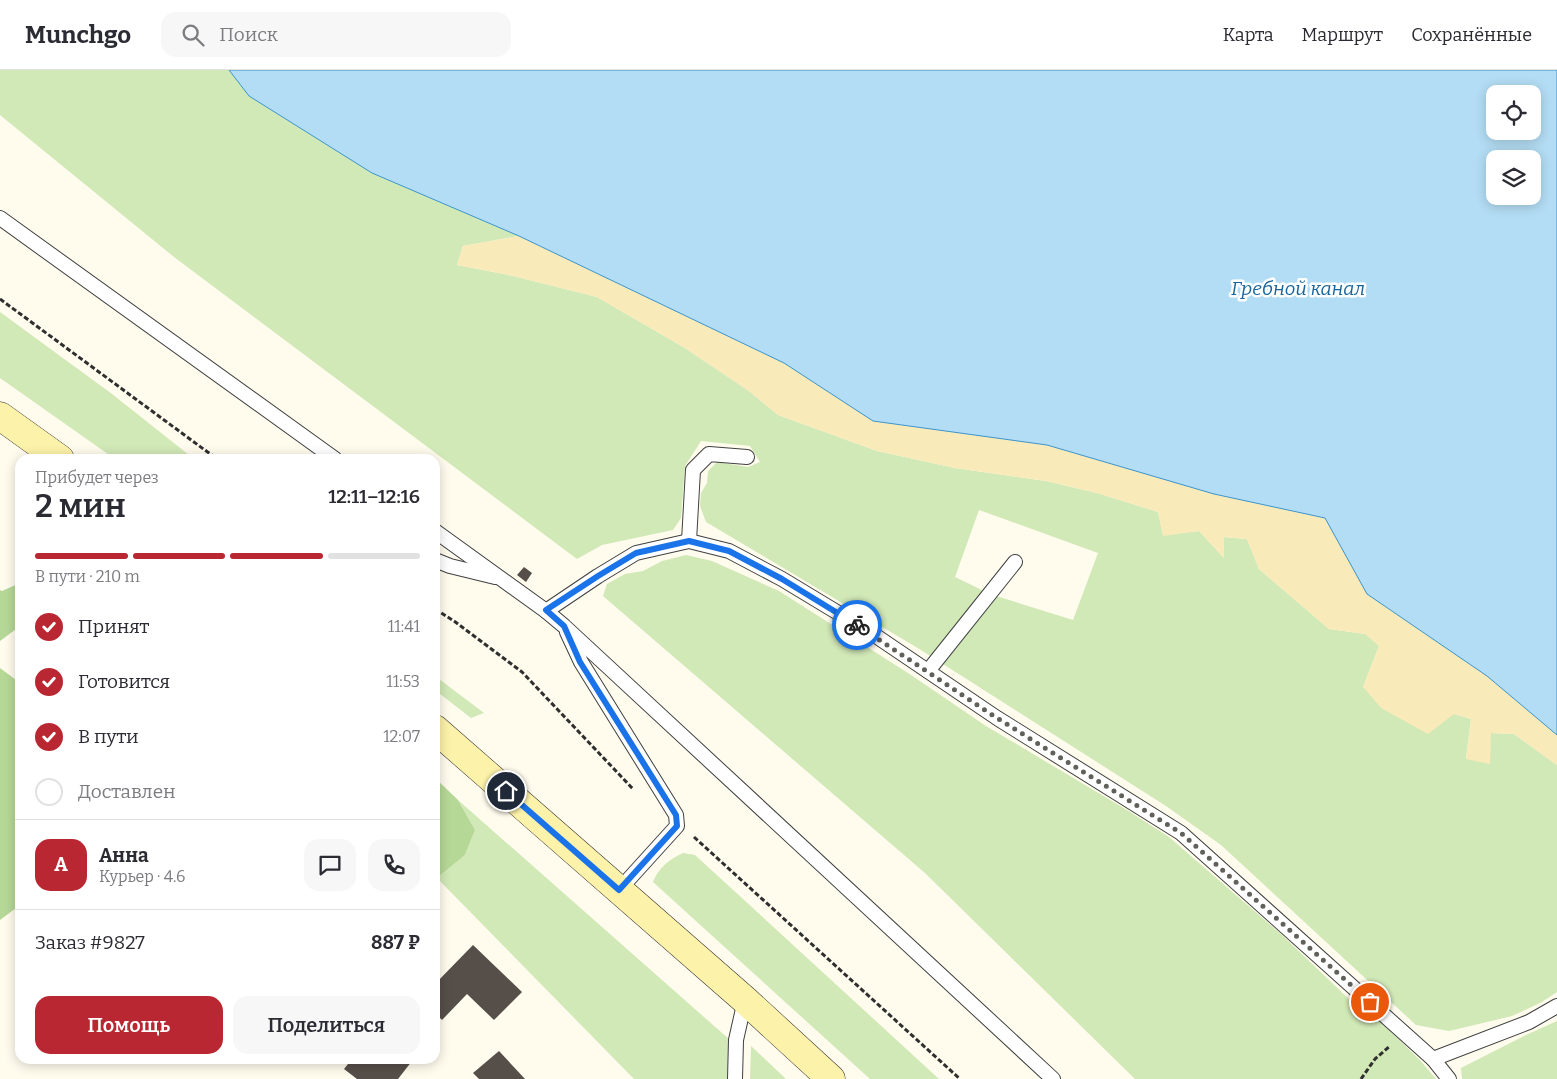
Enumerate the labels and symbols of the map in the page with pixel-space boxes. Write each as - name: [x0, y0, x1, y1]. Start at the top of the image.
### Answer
- water label: Гребной канал: [1231, 277, 1365, 300]
- courier: [832, 600, 882, 650]
- pin: [485, 770, 527, 812]
- pin: [1349, 981, 1391, 1023]

